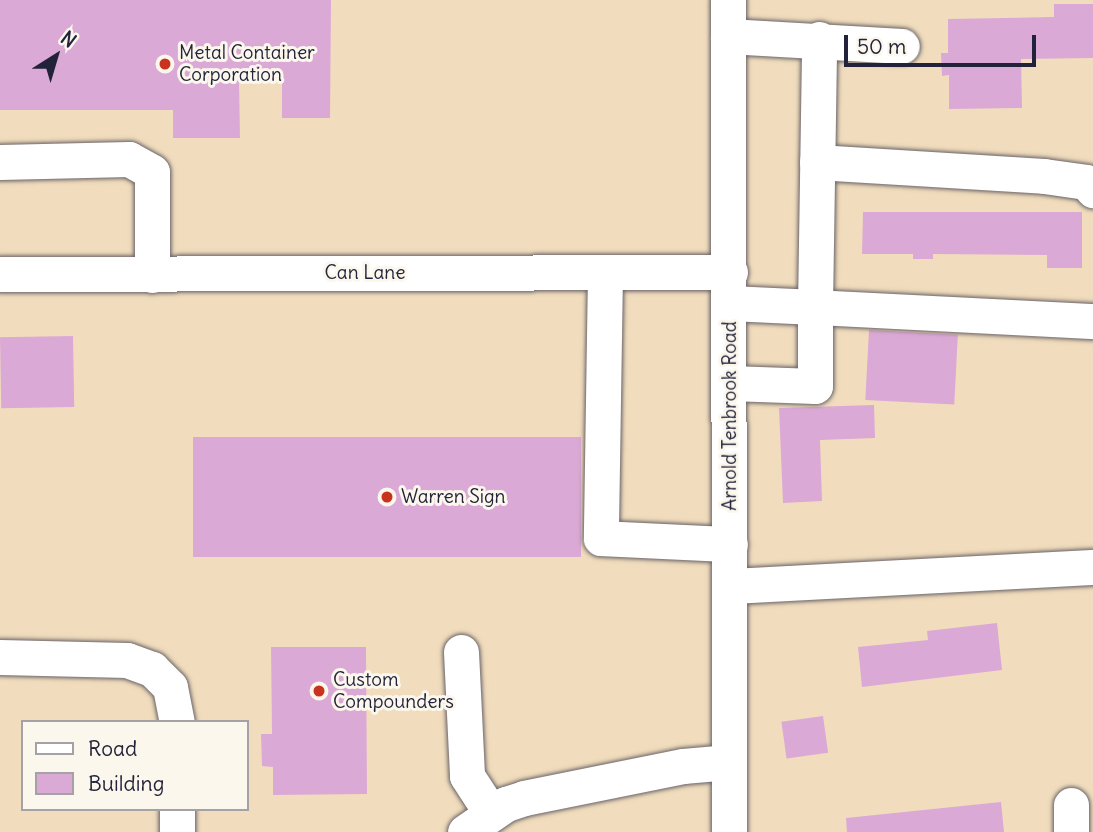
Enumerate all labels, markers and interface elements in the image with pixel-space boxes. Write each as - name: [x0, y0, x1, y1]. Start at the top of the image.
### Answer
- north arrow: [21, 21, 91, 91]
- scale bar: [848, 21, 1040, 65]
- text: N: [56, 26, 81, 53]
- text: 50 m: [857, 33, 906, 60]
- place label: Metal Container Corporation: [179, 42, 315, 86]
- marker: Metal Container Corporation: [157, 56, 173, 72]
- street label: Can Lane: [324, 262, 406, 284]
- street label: Arnold Tenbrook Road: [719, 321, 741, 511]
- place label: Warren Sign: [401, 486, 506, 508]
- marker: Warren Sign: [379, 489, 395, 505]
- place label: Custom Compounders: [333, 669, 454, 713]
- marker: Custom Compounders: [311, 683, 327, 699]
- legend: [21, 720, 248, 811]
- text: Road: [88, 735, 137, 762]
- text: Building: [88, 770, 164, 797]

